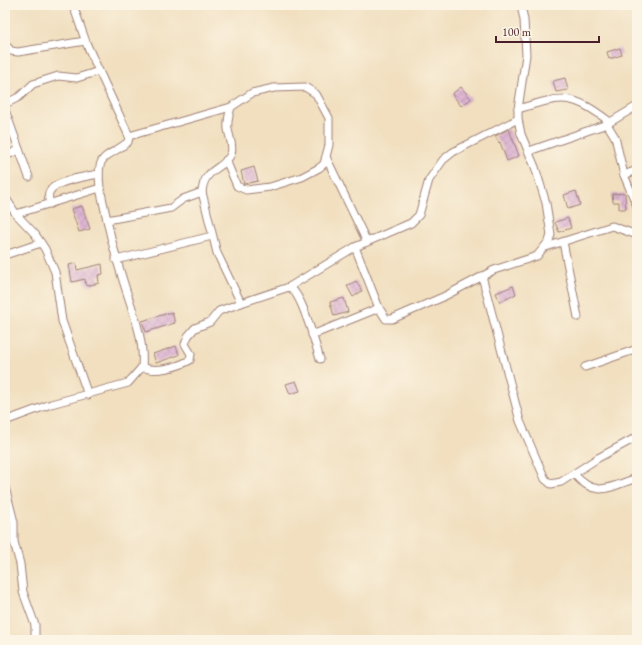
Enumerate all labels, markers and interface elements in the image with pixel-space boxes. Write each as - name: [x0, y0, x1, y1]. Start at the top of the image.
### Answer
- scale bar: [496, 18, 599, 44]
- text: 100 m: [502, 24, 532, 40]

